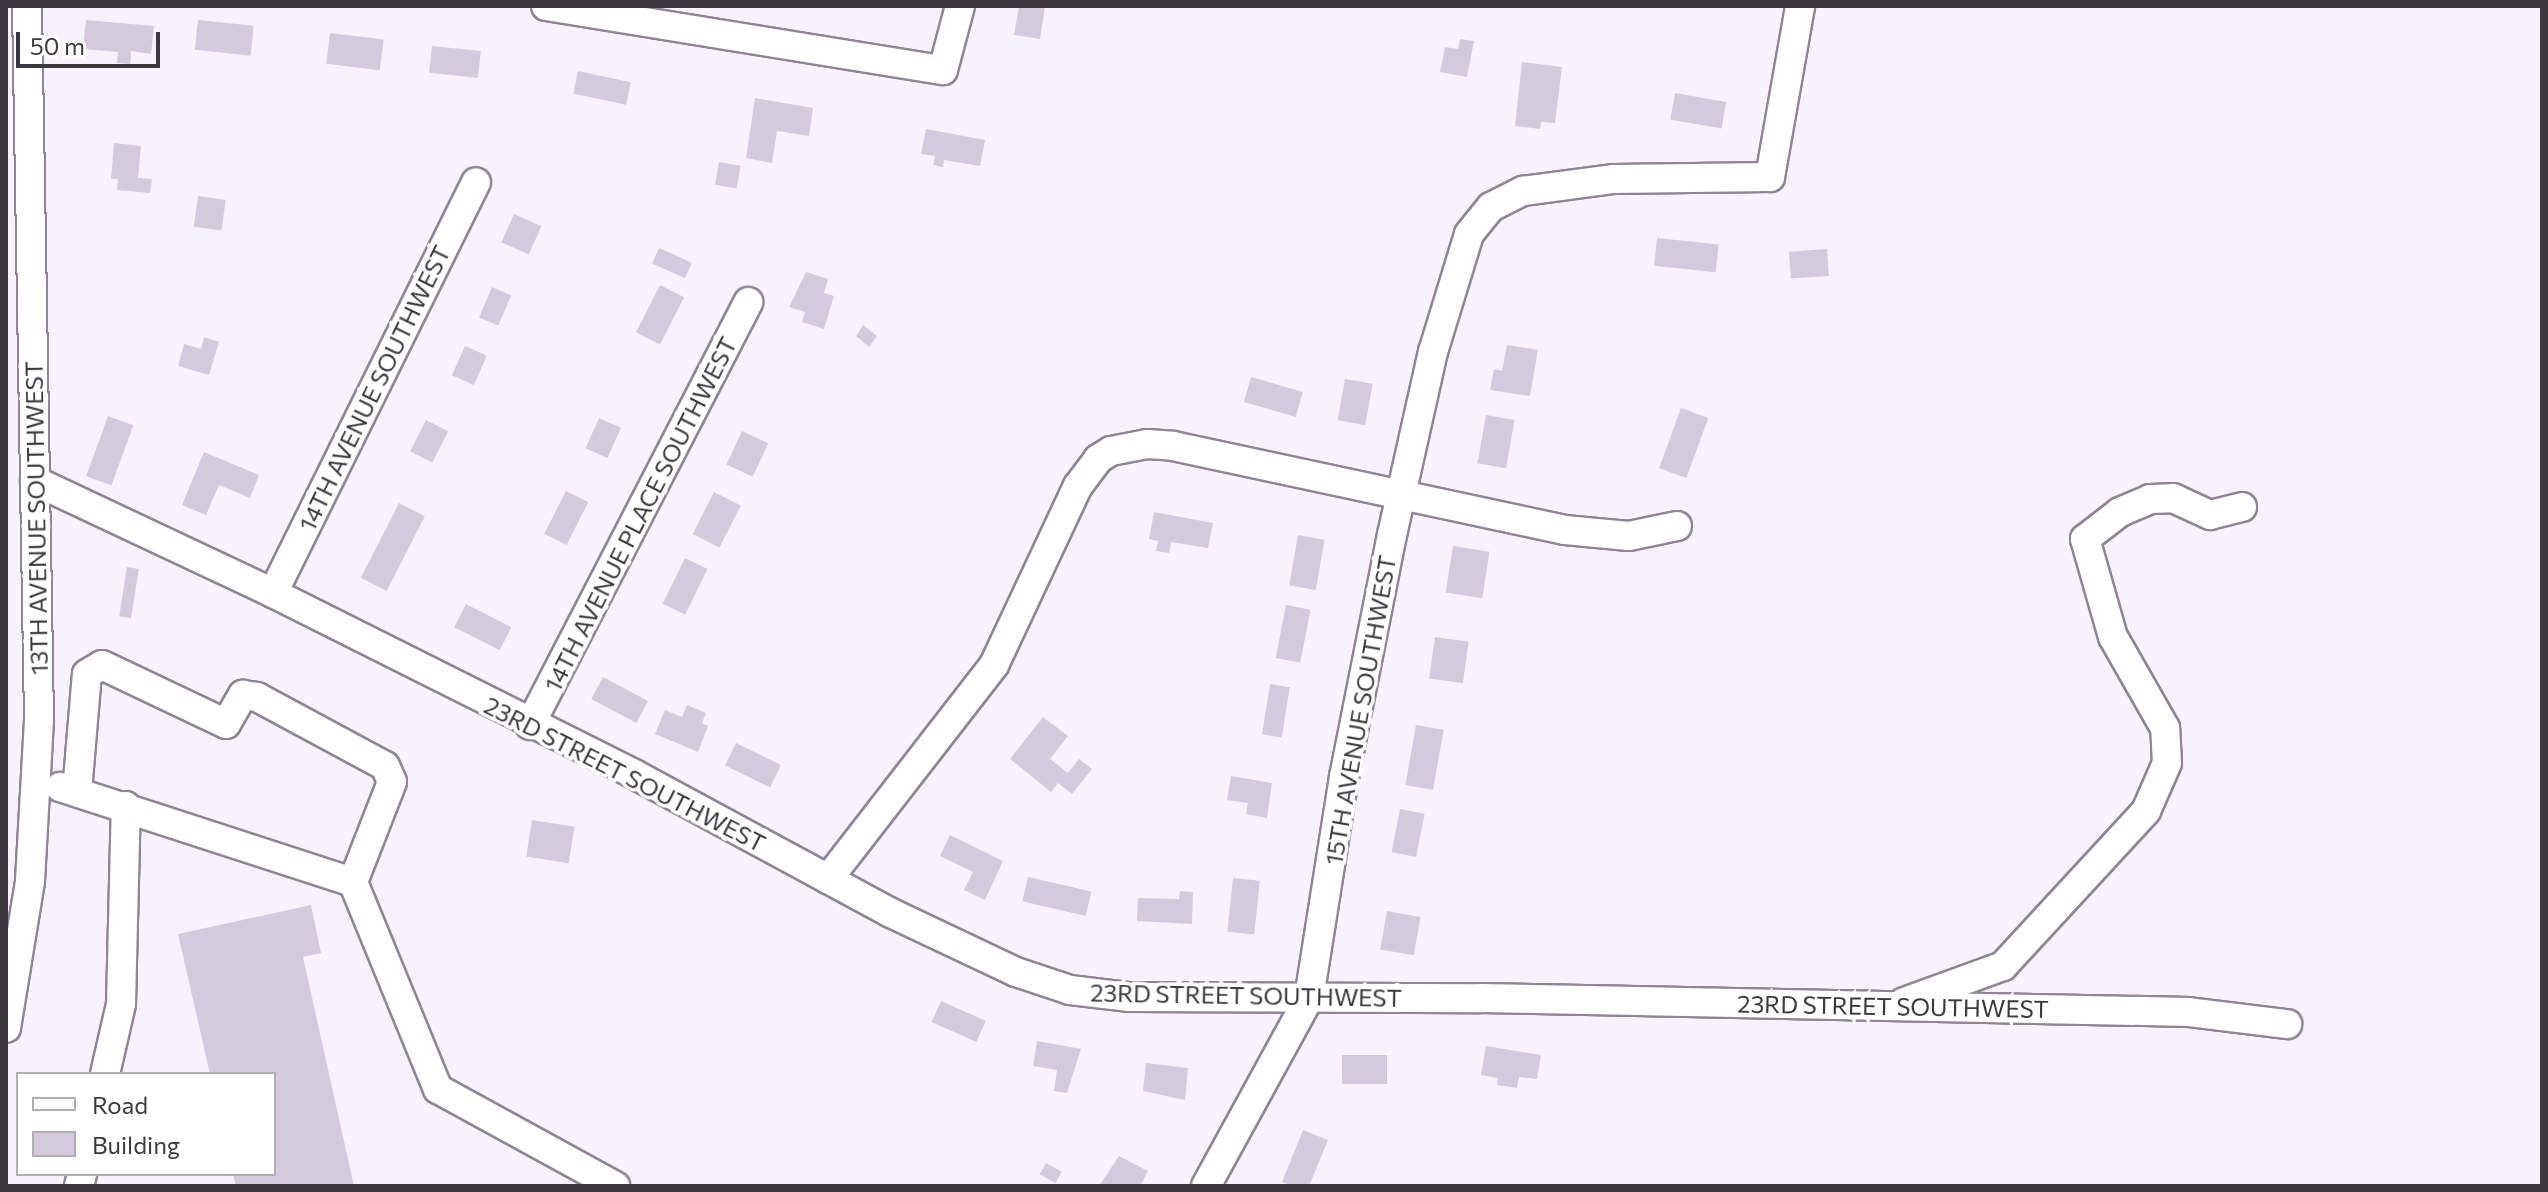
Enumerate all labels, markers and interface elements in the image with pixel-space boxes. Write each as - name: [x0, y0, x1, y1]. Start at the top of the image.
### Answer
- scale bar: [20, 16, 164, 66]
- text: 50 m: [30, 31, 85, 60]
- street label: 14TH AVENUE SOUTHWEST: [292, 241, 456, 535]
- street label: 14TH AVENUE PLACE SOUTHWEST: [538, 332, 742, 696]
- street label: 13TH AVENUE SOUTHWEST: [19, 361, 53, 675]
- street label: 15TH AVENUE SOUTHWEST: [1319, 553, 1401, 867]
- street label: 23RD STREET SOUTHWEST: [480, 690, 770, 858]
- street label: 23RD STREET SOUTHWEST: [1090, 978, 1402, 1012]
- street label: 23RD STREET SOUTHWEST: [1737, 989, 2049, 1023]
- legend: [16, 1072, 276, 1176]
- text: Road: [92, 1090, 148, 1119]
- text: Building: [92, 1130, 180, 1159]

